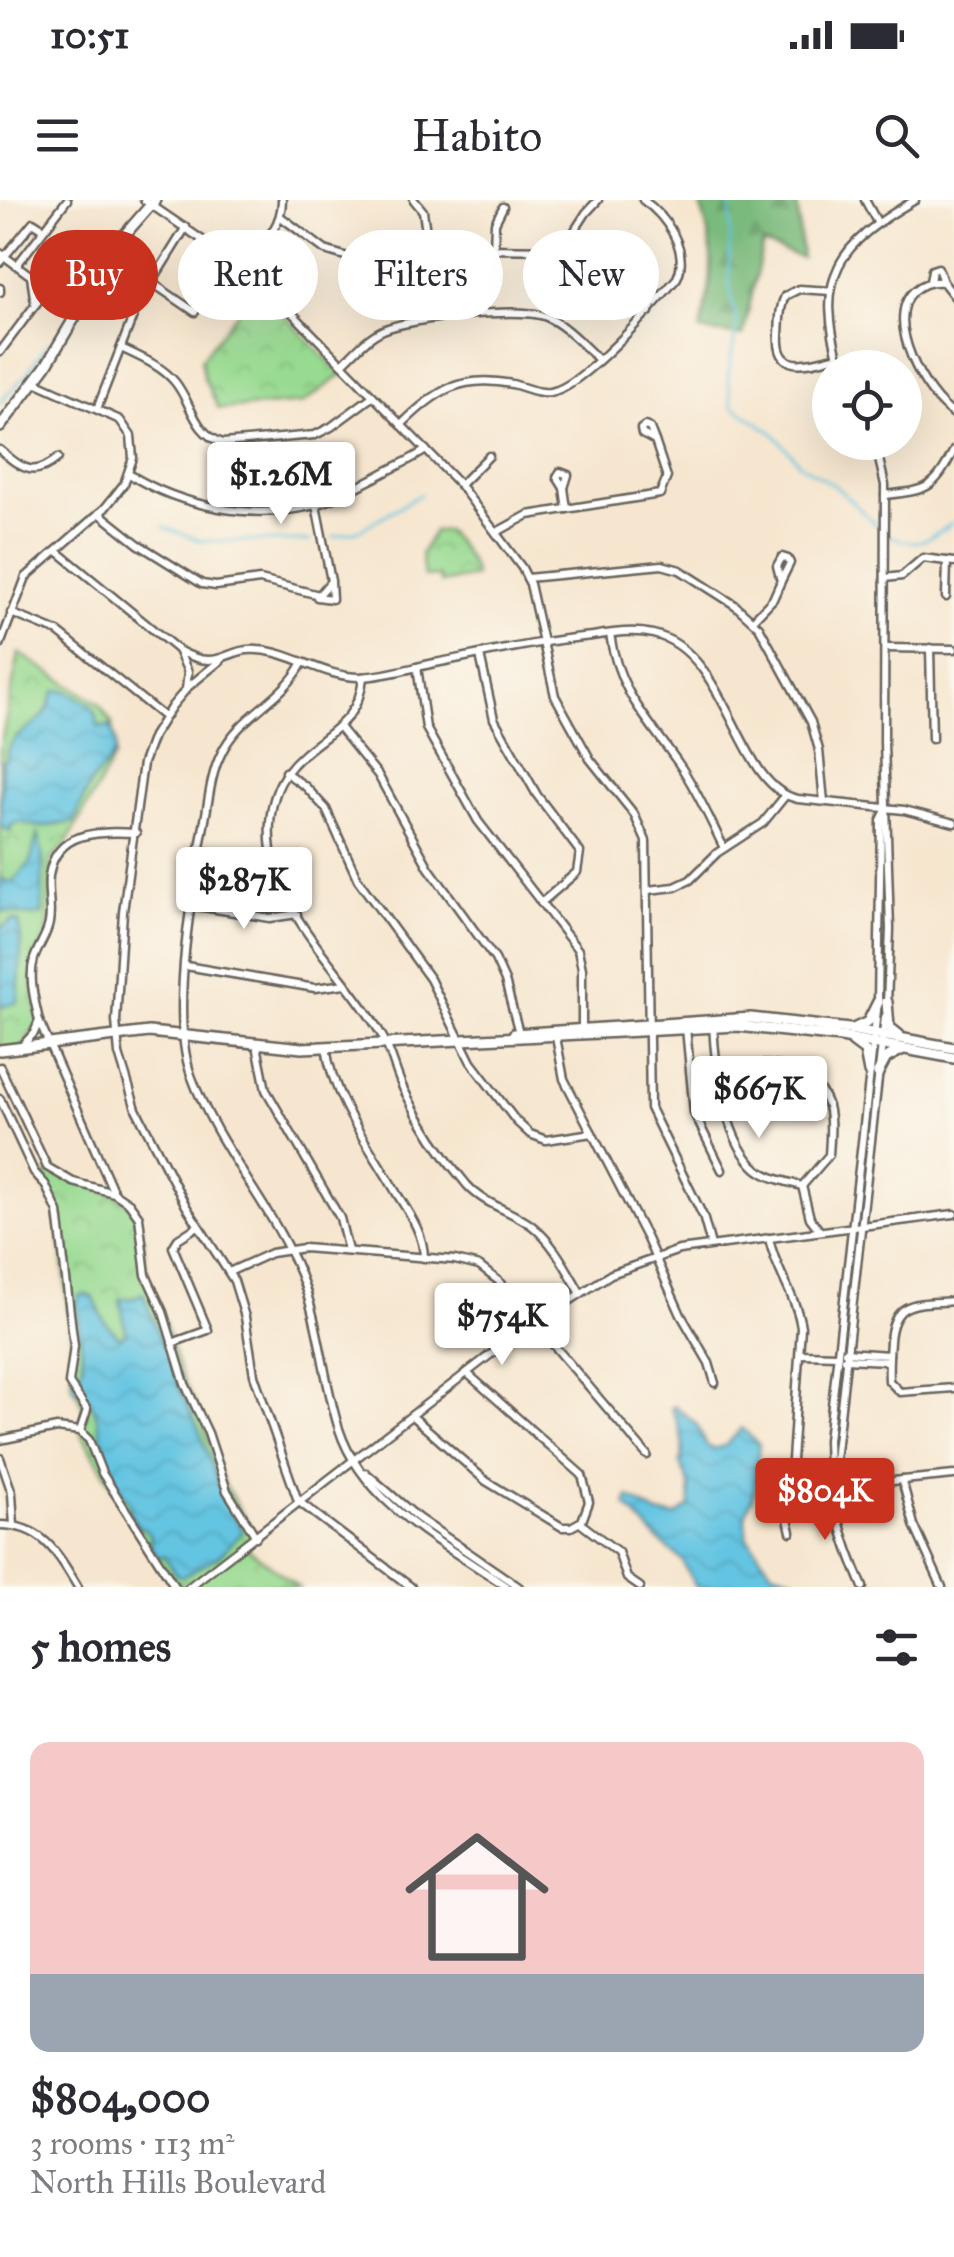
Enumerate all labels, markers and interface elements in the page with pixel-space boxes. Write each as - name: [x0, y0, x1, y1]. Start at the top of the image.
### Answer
- text: 10:51: [50, 12, 129, 58]
- icon: menu: [30, 108, 85, 163]
- text: Habito: [412, 108, 542, 163]
- icon: search: [869, 108, 924, 163]
- chip: Buy: [30, 230, 158, 320]
- chip: Rent: [178, 230, 318, 320]
- chip: Filters: [338, 230, 503, 320]
- chip: New: [523, 230, 659, 320]
- map controls: [812, 350, 922, 460]
- button: locate: [812, 350, 922, 460]
- pin: $1.26M: [200, 442, 362, 527]
- text: $1.26M: [229, 455, 333, 494]
- pin: $287K: [174, 847, 314, 932]
- text: $287K: [198, 860, 290, 899]
- pin: $667K: [689, 1056, 829, 1141]
- text: $667K: [713, 1069, 805, 1108]
- pin: $754K: [432, 1283, 572, 1368]
- text: $754K: [457, 1296, 547, 1335]
- pin: $804K: [755, 1458, 895, 1543]
- text: $804K: [777, 1471, 873, 1510]
- icon: filters: [869, 1620, 924, 1675]
- text: 5 homes: [30, 1621, 171, 1673]
- icon: home: [387, 1807, 567, 1987]
- text: $804,000: [30, 2072, 211, 2124]
- text: 3 rooms · 113 m²: [30, 2124, 235, 2163]
- text: North Hills Boulevard: [30, 2163, 326, 2202]

